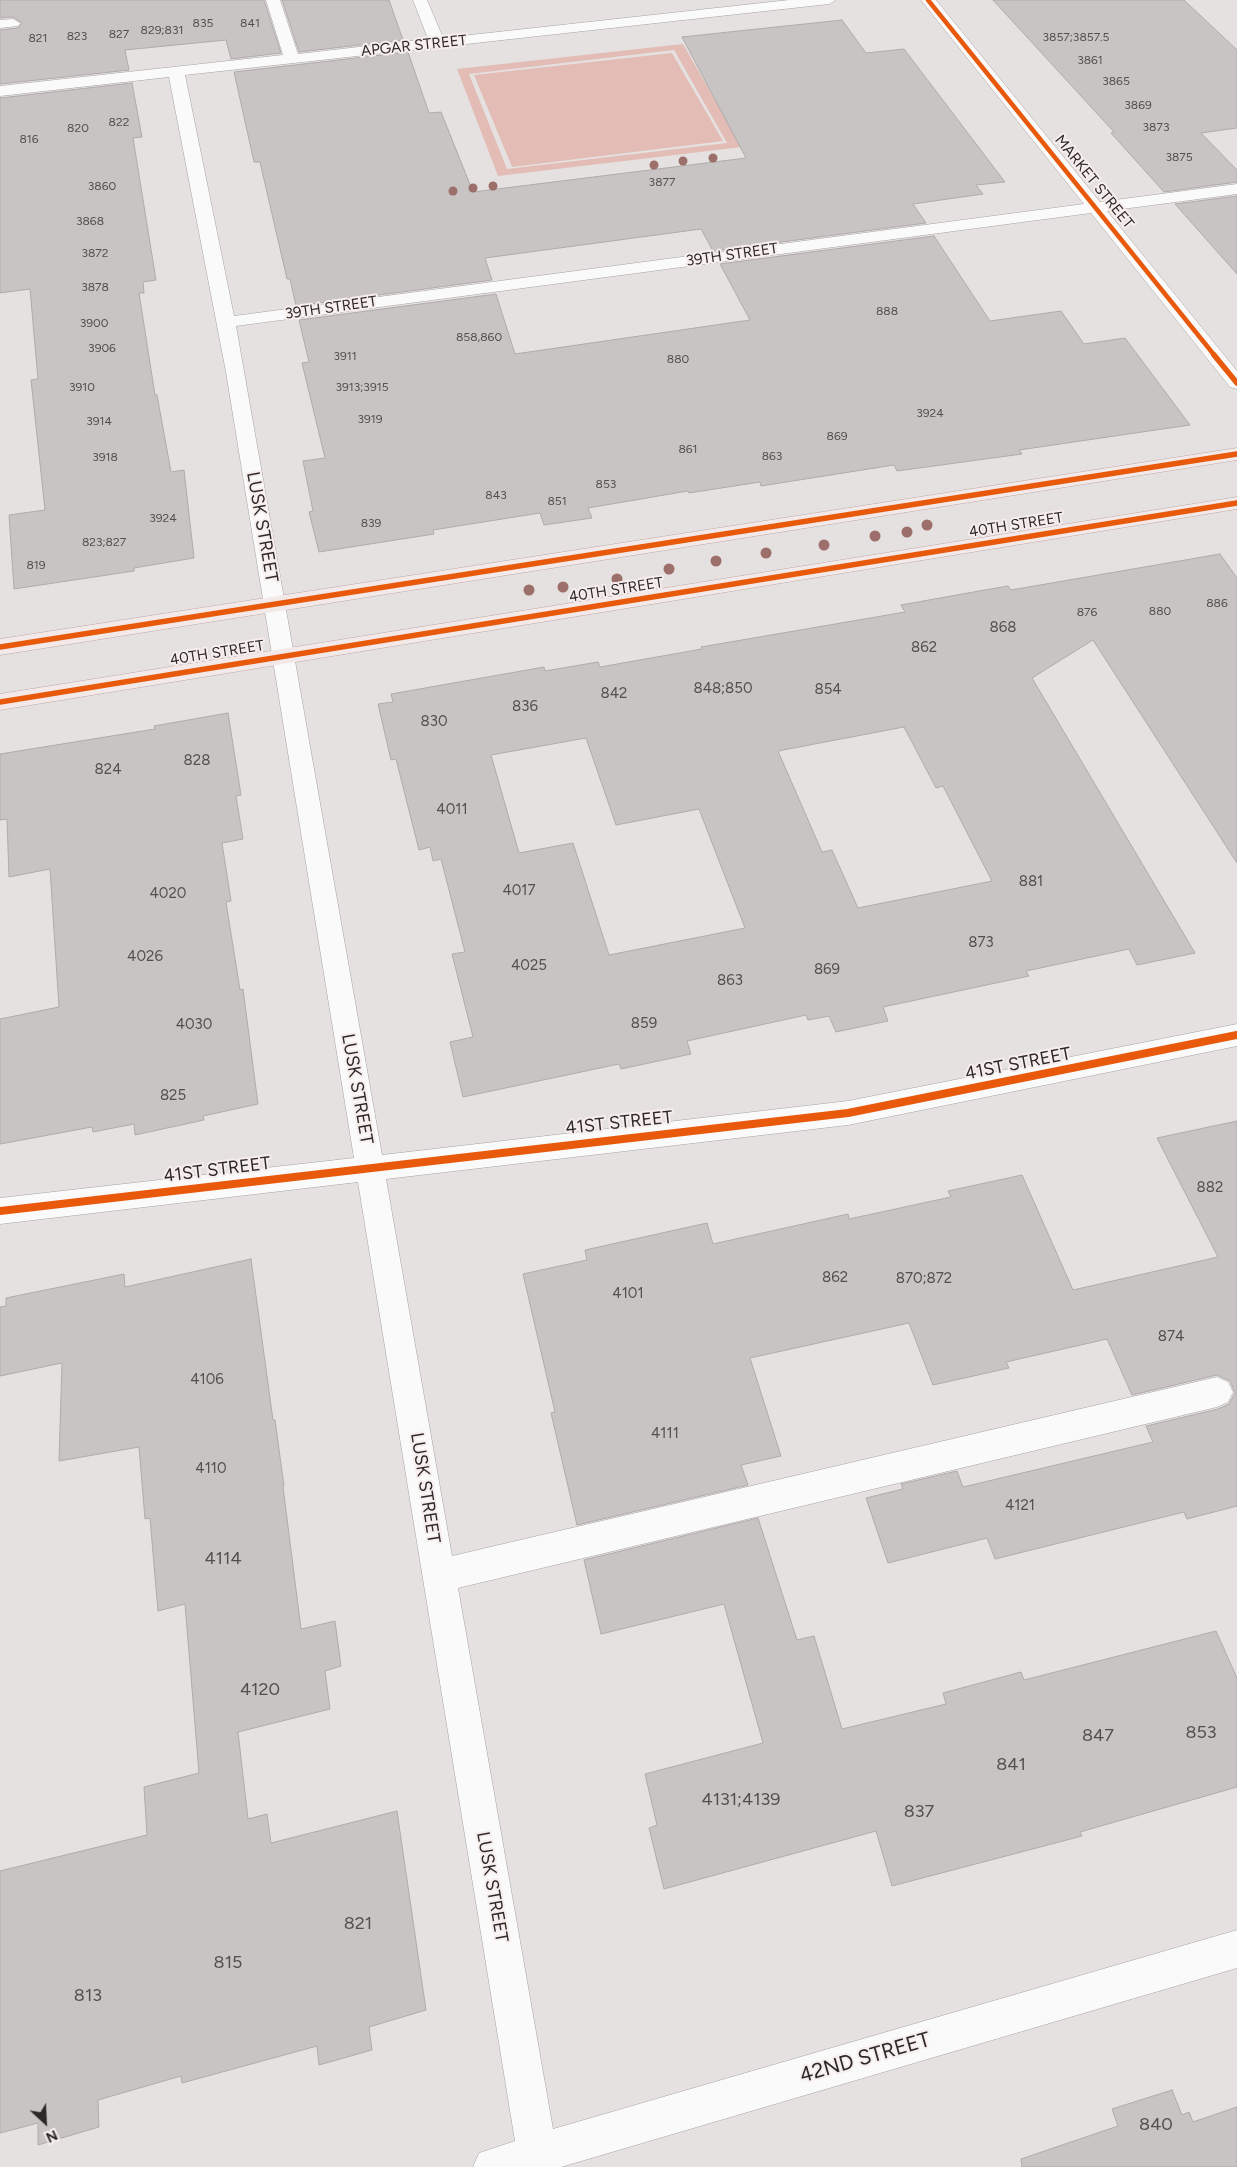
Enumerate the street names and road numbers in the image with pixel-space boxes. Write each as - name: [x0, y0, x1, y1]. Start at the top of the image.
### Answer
- street label: APGAR STREET: [360, 31, 468, 61]
- street label: MARKET STREET: [1051, 132, 1137, 232]
- street label: 39TH STREET: [685, 240, 779, 270]
- street label: 39TH STREET: [284, 293, 378, 323]
- street label: LUSK STREET: [242, 470, 282, 584]
- street label: 40TH STREET: [968, 509, 1064, 541]
- street label: 40TH STREET: [568, 574, 664, 606]
- street label: 40TH STREET: [169, 637, 265, 669]
- street label: LUSK STREET: [337, 1032, 377, 1146]
- street label: 41ST STREET: [963, 1043, 1073, 1085]
- street label: 41ST STREET: [564, 1107, 674, 1139]
- street label: 41ST STREET: [162, 1153, 272, 1187]
- street label: LUSK STREET: [406, 1431, 444, 1545]
- street label: LUSK STREET: [472, 1830, 512, 1944]
- street label: 42ND STREET: [797, 2027, 933, 2089]

